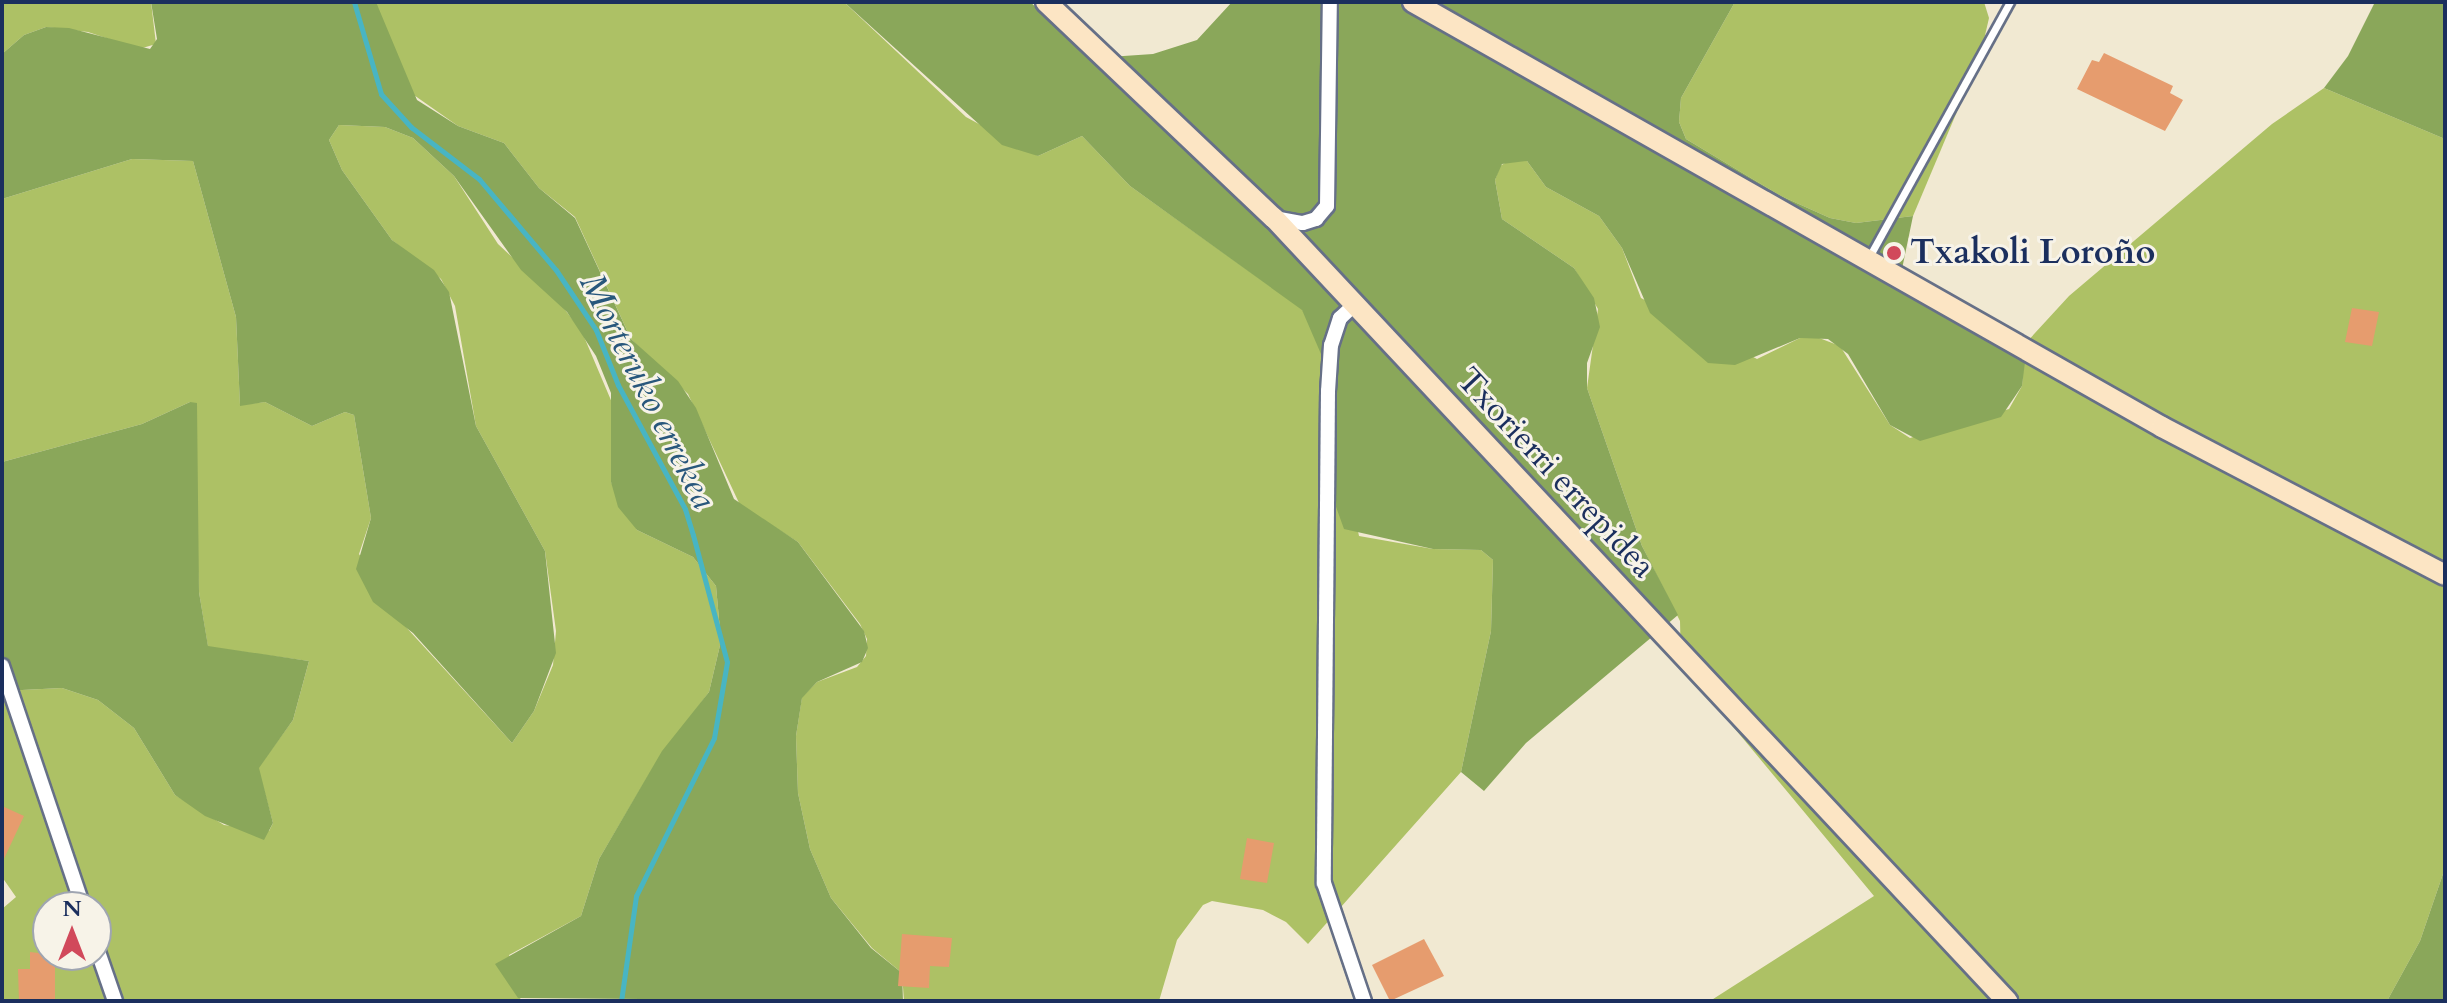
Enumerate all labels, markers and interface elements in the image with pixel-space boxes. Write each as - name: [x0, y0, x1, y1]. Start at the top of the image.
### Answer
- place label: Txakoli Loroño: [1910, 233, 2155, 273]
- marker: Txakoli Loroño: [1885, 244, 1903, 262]
- water label: Morteruko errekea: [570, 266, 726, 516]
- street label: Txorierri errepidea: [1448, 359, 1664, 587]
- north arrow: [32, 891, 112, 971]
- text: N: [62, 894, 82, 924]

